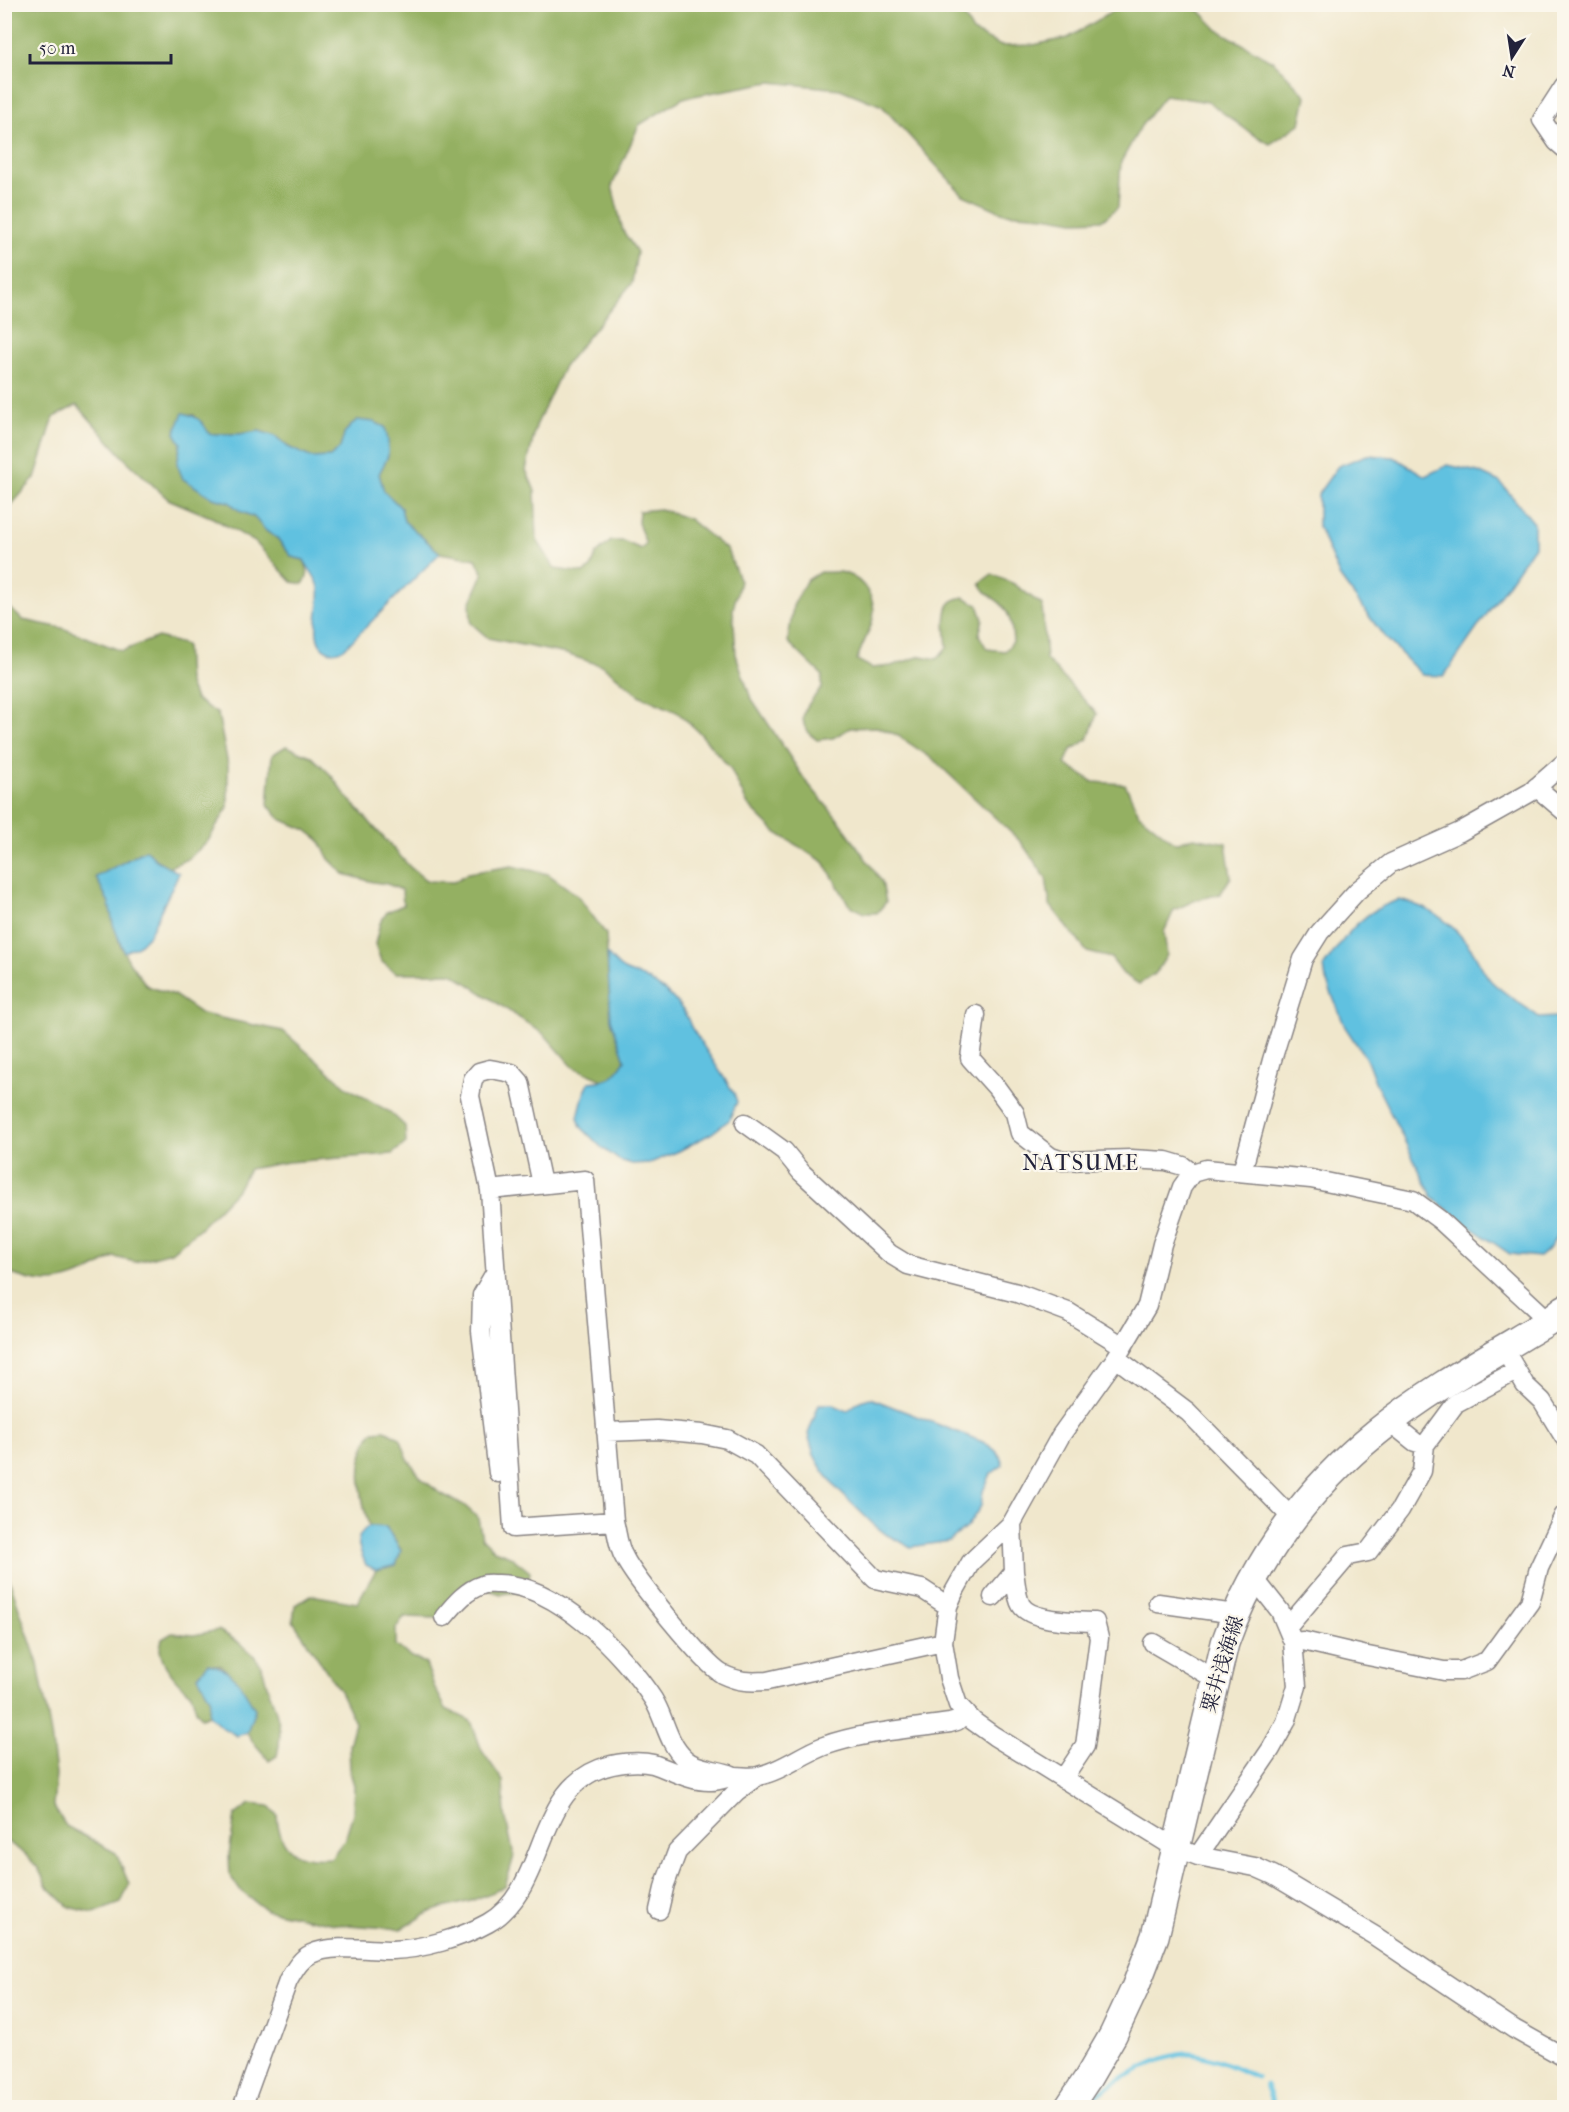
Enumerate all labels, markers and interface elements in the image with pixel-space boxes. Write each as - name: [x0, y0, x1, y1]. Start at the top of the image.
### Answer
- scale bar: [30, 27, 171, 65]
- north arrow: [1482, 27, 1542, 87]
- text: 50 m: [39, 38, 76, 59]
- text: N: [1500, 60, 1517, 82]
- district label: NATSUME: [1022, 1150, 1140, 1176]
- street label: 粟井浅海線: [1197, 1613, 1248, 1715]

